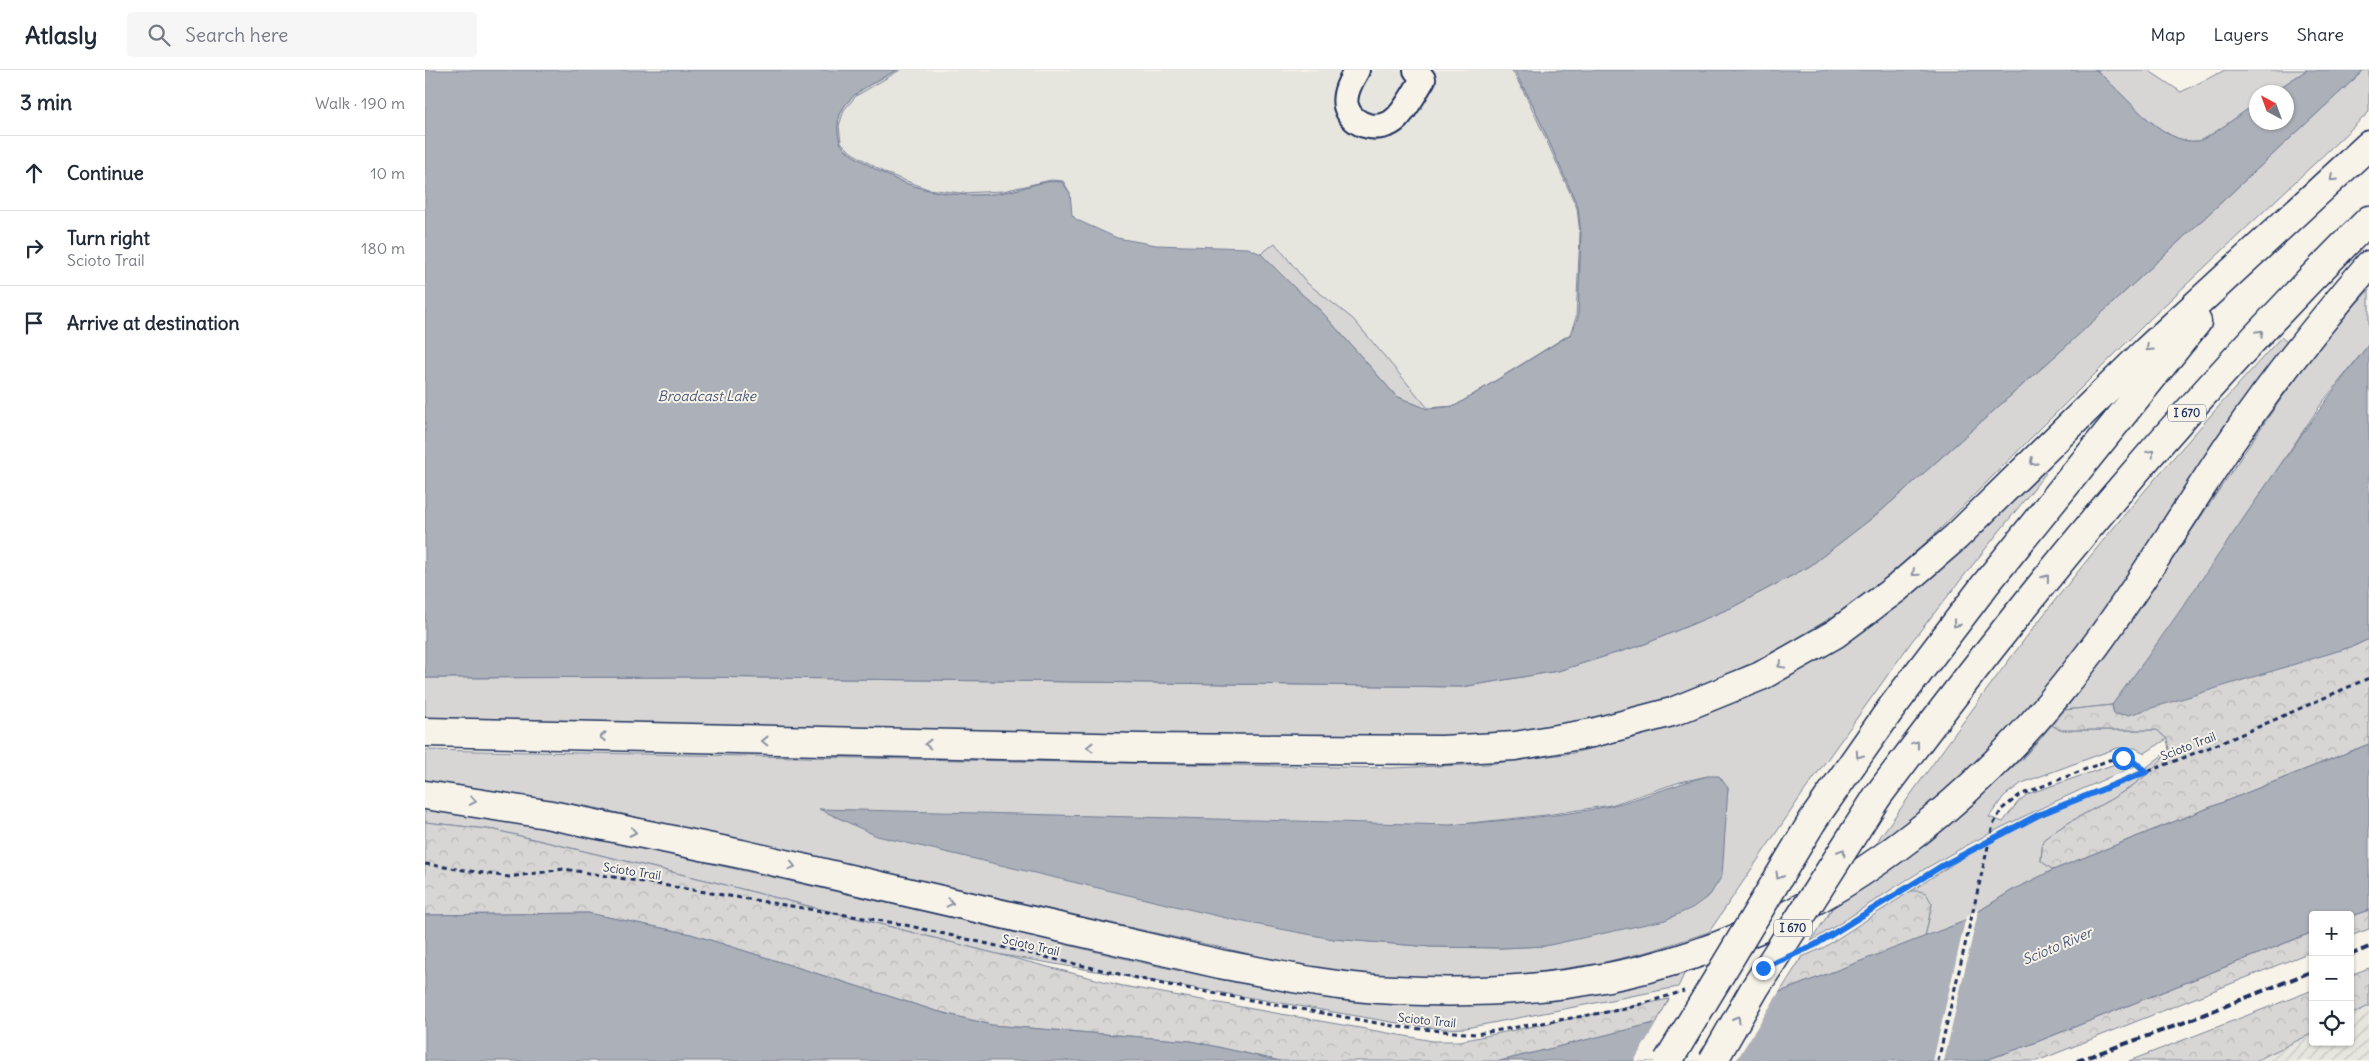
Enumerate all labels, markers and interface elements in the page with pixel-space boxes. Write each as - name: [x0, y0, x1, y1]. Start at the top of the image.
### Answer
- search box: [127, 12, 477, 57]
- text: Atlasly: [25, 20, 97, 50]
- icon: search: [145, 21, 173, 49]
- text: Search here: [185, 23, 288, 47]
- text: Map: [2150, 23, 2185, 46]
- text: Layers: [2213, 23, 2269, 46]
- text: Share: [2297, 23, 2344, 46]
- north arrow: [2249, 85, 2294, 130]
- text: 3 min: [20, 89, 72, 116]
- text: Walk · 190 m: [315, 93, 405, 113]
- icon: ahead: [20, 159, 48, 187]
- text: Continue: [67, 161, 144, 185]
- text: 10 m: [370, 163, 405, 183]
- one-way arrow: [2330, 172, 2339, 181]
- text: Turn right: [67, 226, 150, 250]
- icon: right: [20, 234, 48, 262]
- text: 180 m: [361, 238, 405, 258]
- text: Scioto Trail: [67, 250, 145, 270]
- icon: arrive: [20, 309, 48, 337]
- text: Arrive at destination: [67, 311, 240, 335]
- one-way arrow: [2254, 330, 2263, 339]
- one-way arrow: [2146, 342, 2155, 351]
- water label: Broadcast Lake: [658, 387, 758, 405]
- road number: I 670: [2168, 404, 2206, 422]
- one-way arrow: [2145, 450, 2154, 459]
- one-way arrow: [2030, 456, 2039, 465]
- one-way arrow: [1911, 567, 1920, 576]
- one-way arrow: [2041, 574, 2050, 583]
- one-way arrow: [1953, 618, 1961, 627]
- one-way arrow: [1777, 658, 1786, 668]
- street label: Scioto Trail: [2158, 729, 2218, 763]
- one-way arrow: [598, 732, 606, 742]
- one-way arrow: [761, 735, 769, 746]
- one-way arrow: [923, 739, 931, 749]
- one-way arrow: [1910, 740, 1919, 750]
- one-way arrow: [1086, 742, 1094, 752]
- route start: [2112, 747, 2135, 770]
- one-way arrow: [1856, 749, 1865, 759]
- one-way arrow: [469, 796, 478, 806]
- one-way arrow: [628, 826, 637, 837]
- one-way arrow: [1836, 848, 1845, 857]
- street label: Scioto Trail: [602, 859, 662, 883]
- one-way arrow: [787, 860, 796, 871]
- one-way arrow: [1775, 871, 1785, 880]
- one-way arrow: [945, 897, 954, 908]
- map controls: [2309, 911, 2354, 1046]
- button: +: [2309, 911, 2354, 956]
- road number: I 670: [1774, 920, 1812, 936]
- water label: Scioto River: [2020, 922, 2097, 969]
- street label: Scioto Trail: [1001, 931, 1061, 959]
- button: −: [2309, 956, 2354, 1001]
- route end: [1752, 957, 1775, 980]
- button: locate: [2309, 1001, 2354, 1046]
- street label: Scioto Trail: [1397, 1009, 1457, 1031]
- one-way arrow: [1731, 1015, 1741, 1024]

